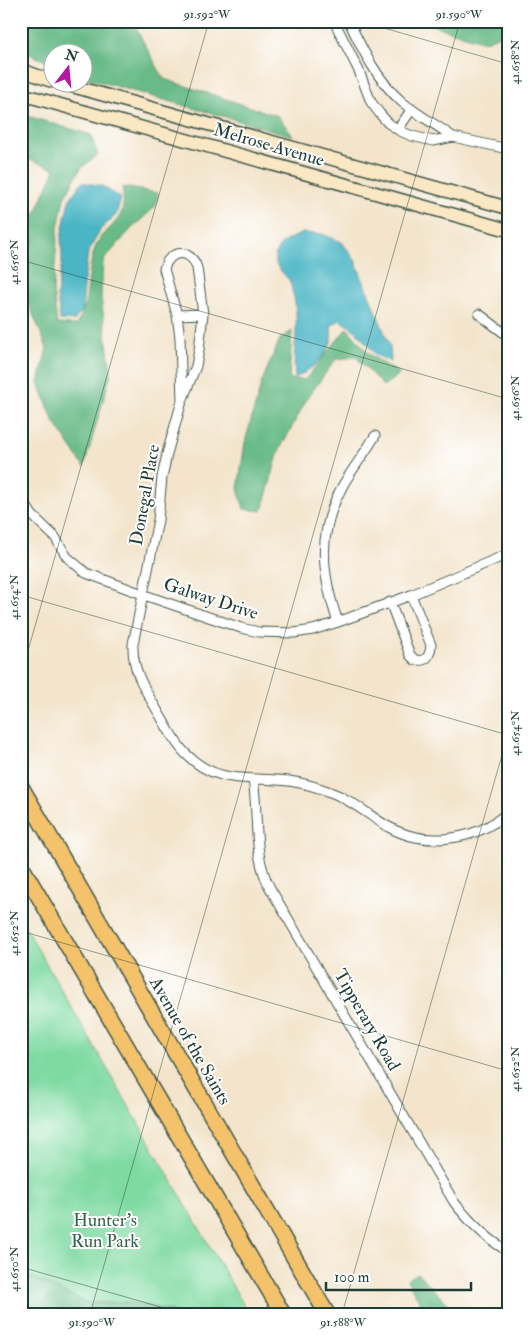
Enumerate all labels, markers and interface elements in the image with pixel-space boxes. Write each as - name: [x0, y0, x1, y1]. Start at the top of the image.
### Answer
- text: 91.592°W: [183, 7, 231, 22]
- text: 91.590°W: [435, 7, 483, 22]
- text: 41.658°N: [508, 39, 523, 85]
- north arrow: [42, 42, 92, 92]
- text: N: [62, 46, 80, 66]
- street label: Melrose Avenue: [211, 118, 327, 172]
- text: 41.656°N: [7, 239, 22, 285]
- text: 41.656°N: [508, 375, 523, 421]
- street label: Donegal Place: [125, 442, 165, 547]
- street label: Galway Drive: [161, 573, 262, 625]
- text: 41.654°N: [7, 574, 22, 620]
- text: 41.654°N: [508, 710, 523, 756]
- text: 41.652°N: [7, 910, 22, 956]
- street label: Tipperary Road: [329, 965, 405, 1075]
- street label: Avenue of the Saints: [143, 972, 236, 1109]
- text: 41.652°N: [508, 1046, 523, 1092]
- park label: Hunter's Run Park: [71, 1209, 139, 1253]
- text: 41.650°N: [7, 1246, 22, 1292]
- scale bar: [326, 1260, 472, 1292]
- text: 100 m: [334, 1268, 370, 1287]
- text: 91.590°W: [68, 1315, 116, 1330]
- text: 91.588°W: [319, 1315, 367, 1330]

